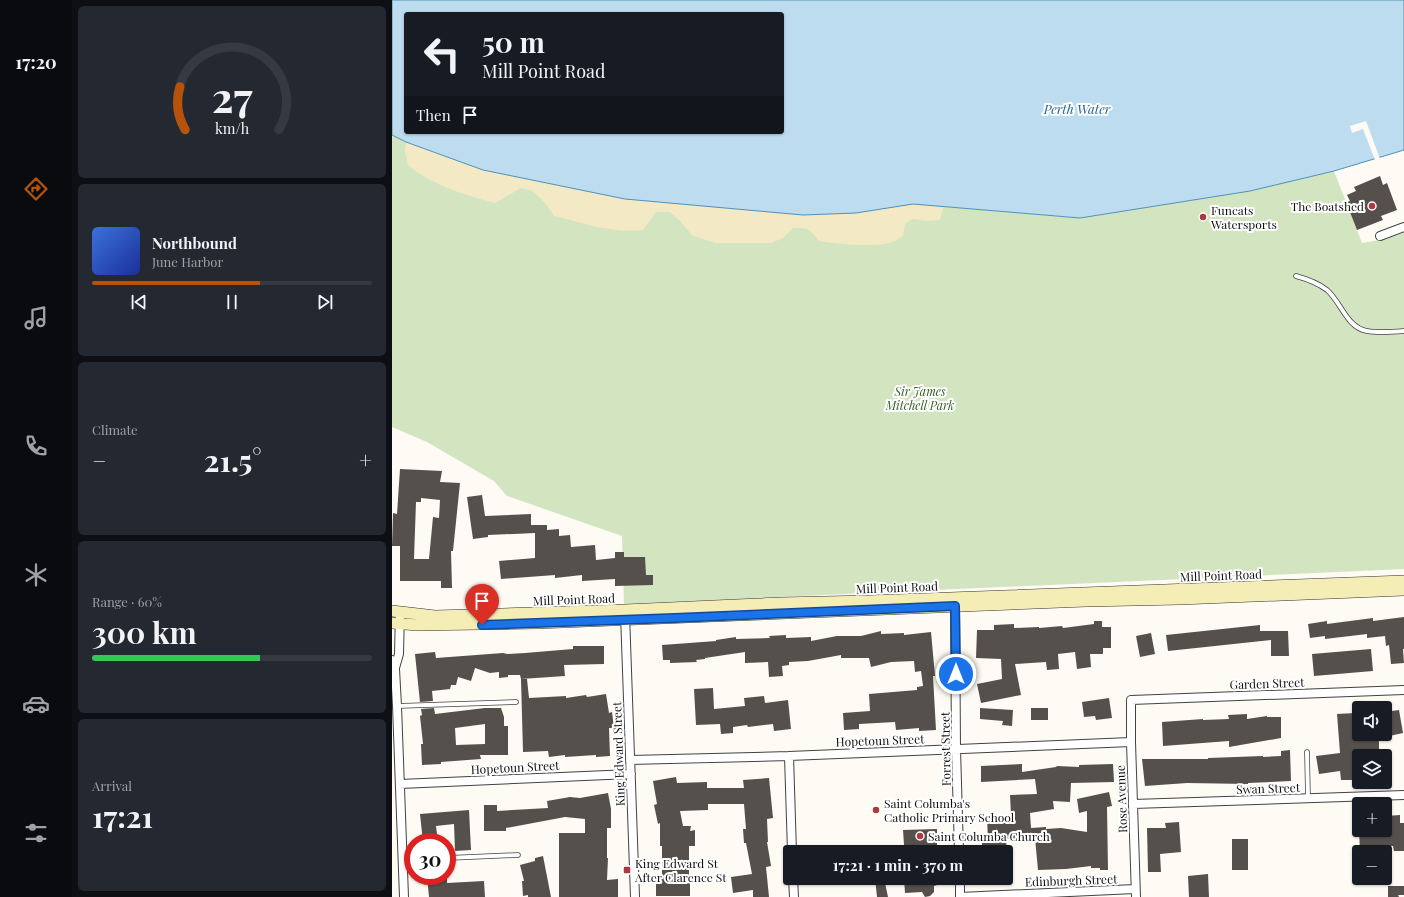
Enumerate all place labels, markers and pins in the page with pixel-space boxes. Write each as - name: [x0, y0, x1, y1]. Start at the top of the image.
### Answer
- place label: The Boatshed: [1291, 198, 1364, 214]
- marker: The Boatshed: [1367, 201, 1377, 211]
- place label: Funcats Watersports: [1210, 202, 1277, 232]
- marker: Funcats Watersports: [1198, 212, 1208, 222]
- pin: [465, 584, 499, 625]
- place label: Saint Columba's Catholic Primary School: [884, 795, 1015, 825]
- marker: Saint Columba's Catholic Primary School: [871, 805, 881, 815]
- place label: Saint Columba Church: [928, 828, 1050, 844]
- marker: Saint Columba Church: [915, 831, 925, 841]
- place label: King Edward St After Clarence St: [634, 855, 727, 885]
- marker: King Edward St After Clarence St: [622, 865, 632, 875]

